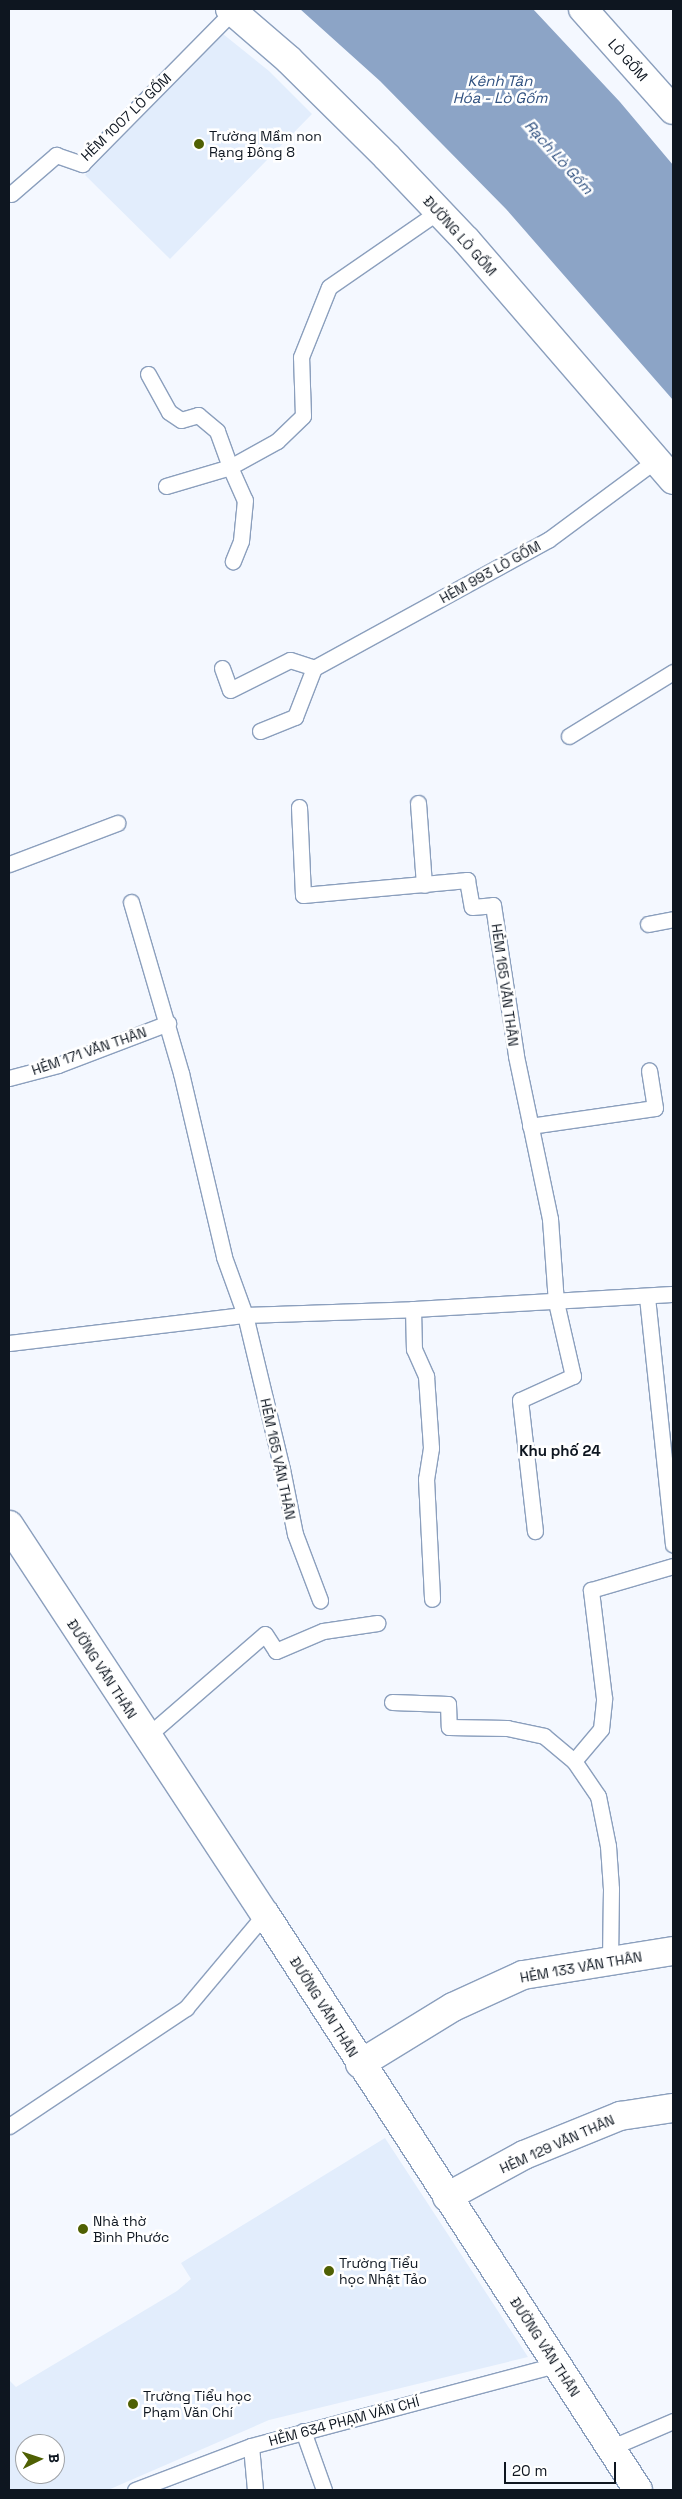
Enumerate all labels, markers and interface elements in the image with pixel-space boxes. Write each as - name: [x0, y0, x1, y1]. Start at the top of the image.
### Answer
- street label: LÒ GỐM: [605, 35, 651, 85]
- street label: HẺM 1007 LÒ GỐM: [77, 70, 175, 164]
- water label: Kênh Tân Hóa - Lò Gốm: [452, 71, 548, 106]
- water label: Rạch Lò Gốm: [521, 116, 597, 198]
- place label: Trường Mầm non Rạng Đông 8: [209, 128, 322, 160]
- marker: Trường Mầm non Rạng Đông 8: [193, 138, 205, 150]
- street label: ĐƯỜNG LÒ GỐM: [420, 193, 500, 279]
- street label: HẺM 993 LÒ GỐM: [437, 537, 543, 607]
- street label: HẺM 165 VĂN THÂN: [488, 922, 522, 1048]
- street label: HẺM 171 VĂN THÂN: [29, 1023, 149, 1079]
- street label: HẺM 165 VĂN THÂN: [257, 1396, 299, 1522]
- district label: Khu phố 24: [519, 1442, 601, 1460]
- street label: ĐƯỜNG VĂN THÂN: [63, 1616, 141, 1722]
- street label: HẺM 133 VĂN THÂN: [518, 1948, 644, 1986]
- street label: ĐƯỜNG VĂN THÂN: [286, 1954, 362, 2060]
- street label: HẺM 129 VĂN THÂN: [497, 2111, 617, 2177]
- place label: Nhà thờ Bình Phước: [93, 2213, 169, 2246]
- marker: Nhà thờ Bình Phước: [77, 2223, 89, 2235]
- place label: Trường Tiểu học Nhật Tảo: [339, 2255, 427, 2288]
- marker: Trường Tiểu học Nhật Tảo: [323, 2265, 335, 2277]
- street label: ĐƯỜNG VĂN THÂN: [506, 2294, 584, 2400]
- place label: Trường Tiểu học Phạm Văn Chí: [143, 2388, 252, 2420]
- street label: HẺM 634 PHẠM VĂN CHÍ: [267, 2393, 421, 2449]
- marker: Trường Tiểu học Phạm Văn Chí: [127, 2398, 139, 2410]
- north arrow: [15, 2434, 65, 2484]
- scale bar: [507, 2452, 620, 2484]
- text: B: [45, 2453, 63, 2463]
- text: 20 m: [512, 2461, 547, 2480]

